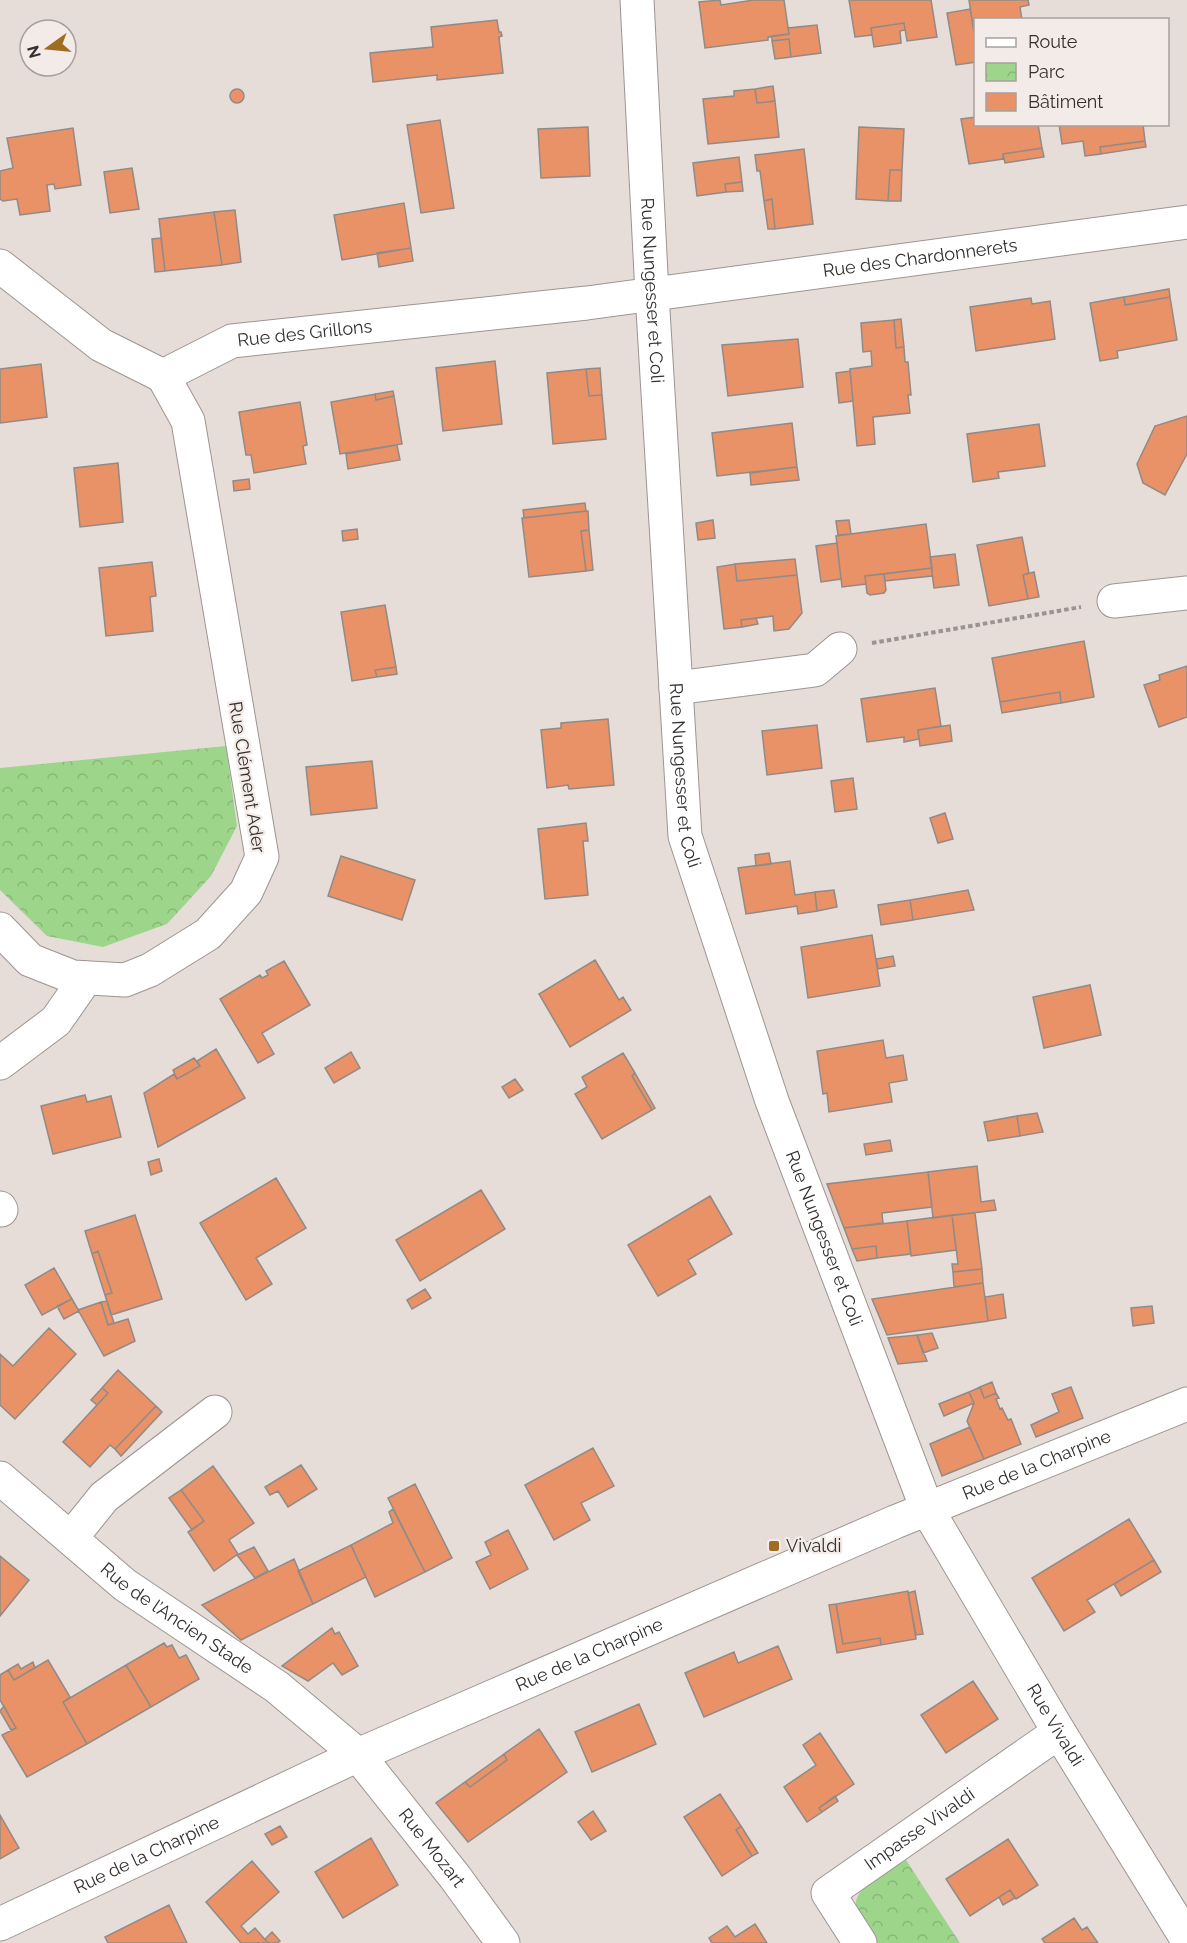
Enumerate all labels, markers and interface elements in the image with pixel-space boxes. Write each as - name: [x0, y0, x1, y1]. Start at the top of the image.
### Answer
- north arrow: [18, 18, 78, 78]
- legend: [974, 18, 1169, 126]
- text: Route: [1028, 31, 1078, 52]
- text: N: [23, 43, 45, 60]
- text: Parc: [1028, 61, 1065, 82]
- text: Bâtiment: [1028, 91, 1103, 112]
- street label: Rue Nungesser et Coli: [637, 197, 668, 384]
- street label: Rue des Chardonnerets: [821, 234, 1019, 281]
- street label: Rue des Grillons: [236, 315, 373, 350]
- street label: Rue Nungesser et Coli: [666, 682, 706, 870]
- street label: Rue Clément Ader: [225, 700, 270, 855]
- street label: Rue Nungesser et Coli: [782, 1147, 867, 1329]
- street label: Rue de la Charpine: [959, 1425, 1114, 1504]
- place label: Vivaldi: [786, 1535, 841, 1556]
- marker: Vivaldi: [767, 1539, 781, 1553]
- street label: Rue de l’Ancien Stade: [97, 1558, 258, 1678]
- street label: Rue de la Charpine: [512, 1613, 666, 1695]
- street label: Rue Vivaldi: [1023, 1680, 1088, 1770]
- street label: Impasse Vivaldi: [860, 1783, 978, 1874]
- street label: Rue Mozart: [395, 1804, 470, 1891]
- street label: Rue de la Charpine: [70, 1811, 223, 1898]

